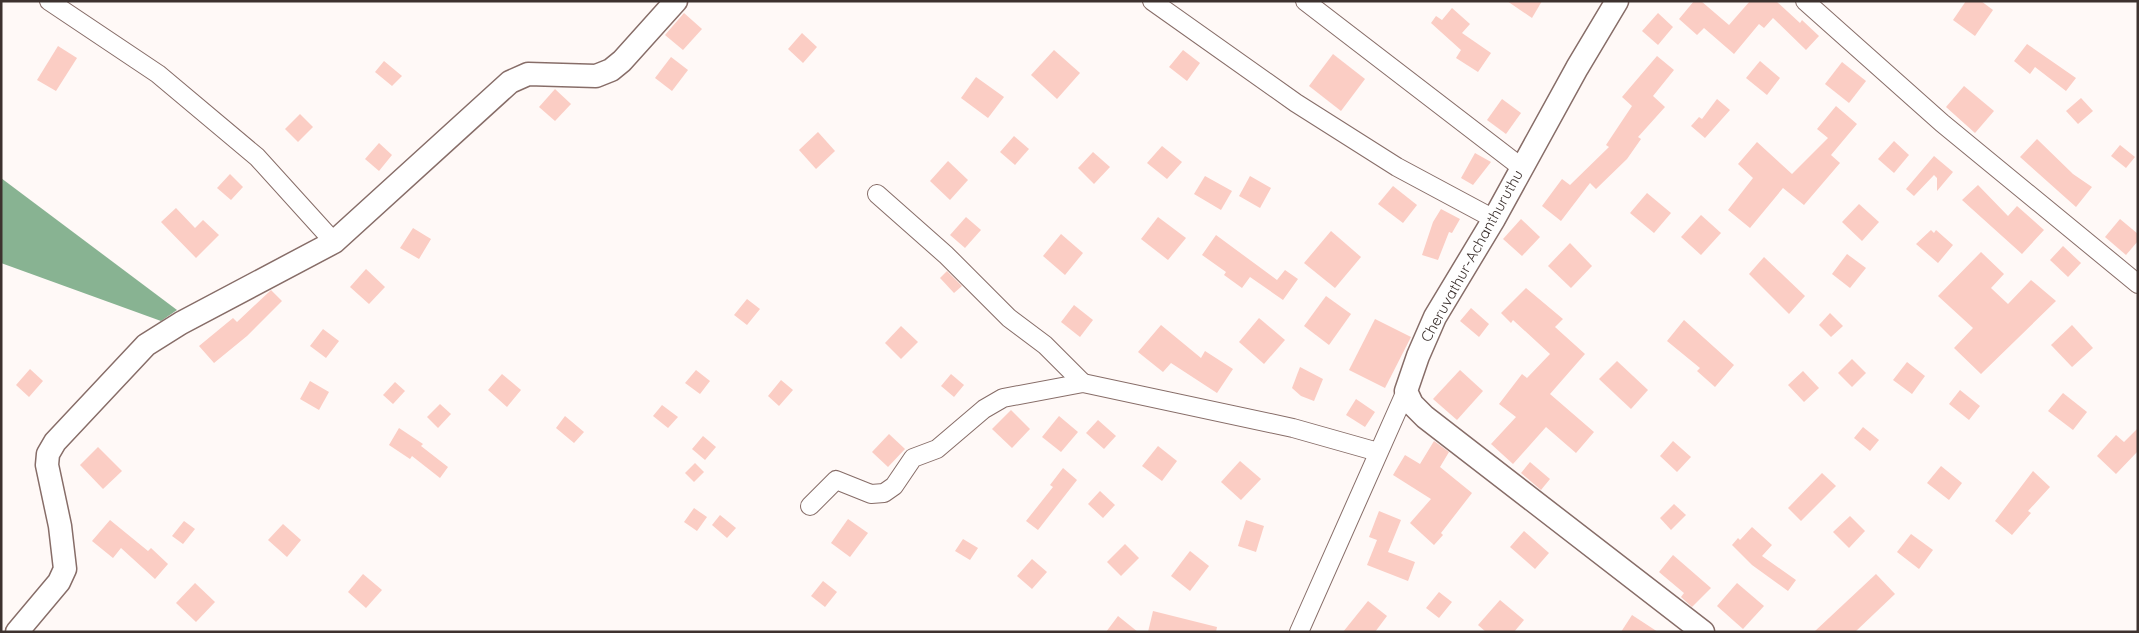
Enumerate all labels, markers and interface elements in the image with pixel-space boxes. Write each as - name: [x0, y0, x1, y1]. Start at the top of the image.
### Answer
- street label: Cheruvathur-Achanthuruthu: [1416, 166, 1527, 345]

